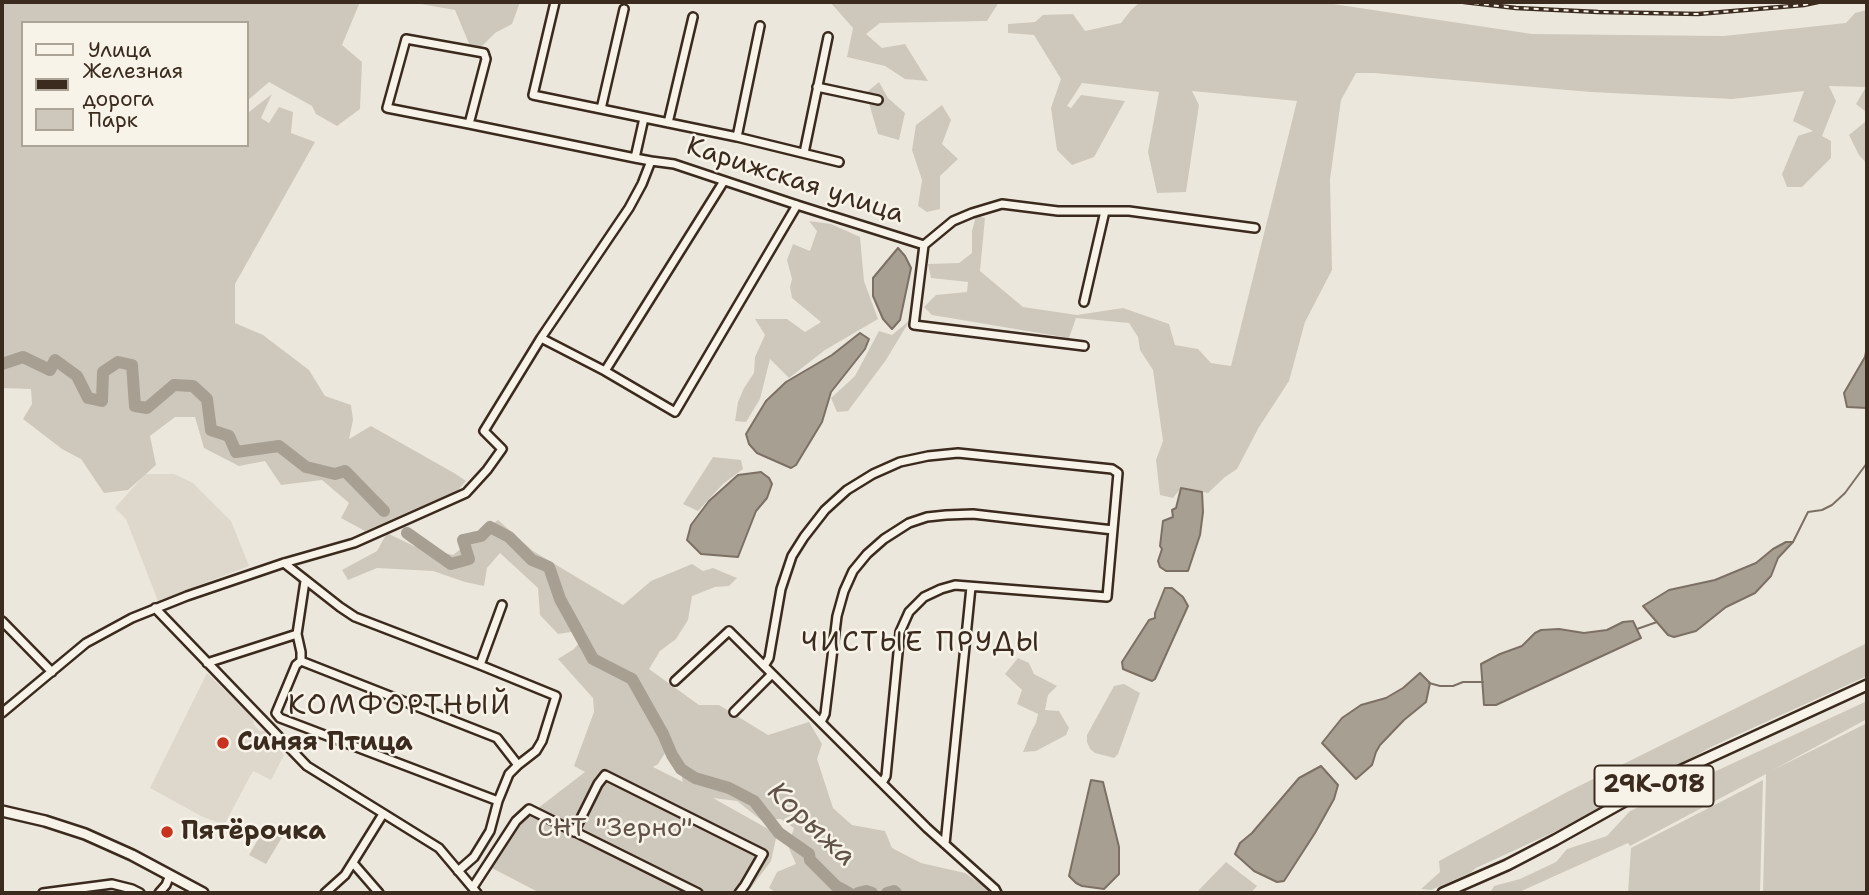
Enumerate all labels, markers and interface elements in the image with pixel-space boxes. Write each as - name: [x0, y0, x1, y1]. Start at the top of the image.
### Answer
- legend: [21, 21, 248, 147]
- text: Улица: [88, 36, 151, 64]
- text: Железная дорога: [83, 57, 183, 113]
- text: Парк: [88, 106, 138, 134]
- street label: Карижская улица: [682, 131, 908, 231]
- district label: ЧИСТЫЕ ПРУДЫ: [802, 627, 1040, 661]
- district label: КОМФОРТНЫЙ: [289, 690, 511, 724]
- place label: Синяя Птица: [237, 727, 413, 759]
- marker: Синяя Птица: [215, 735, 231, 751]
- road number: 29К-018: [1594, 766, 1714, 806]
- water label: Корыжа: [760, 776, 862, 874]
- park label: СНТ "Зерно": [537, 813, 693, 845]
- place label: Пятёрочка: [181, 816, 326, 848]
- marker: Пятёрочка: [159, 824, 175, 840]

